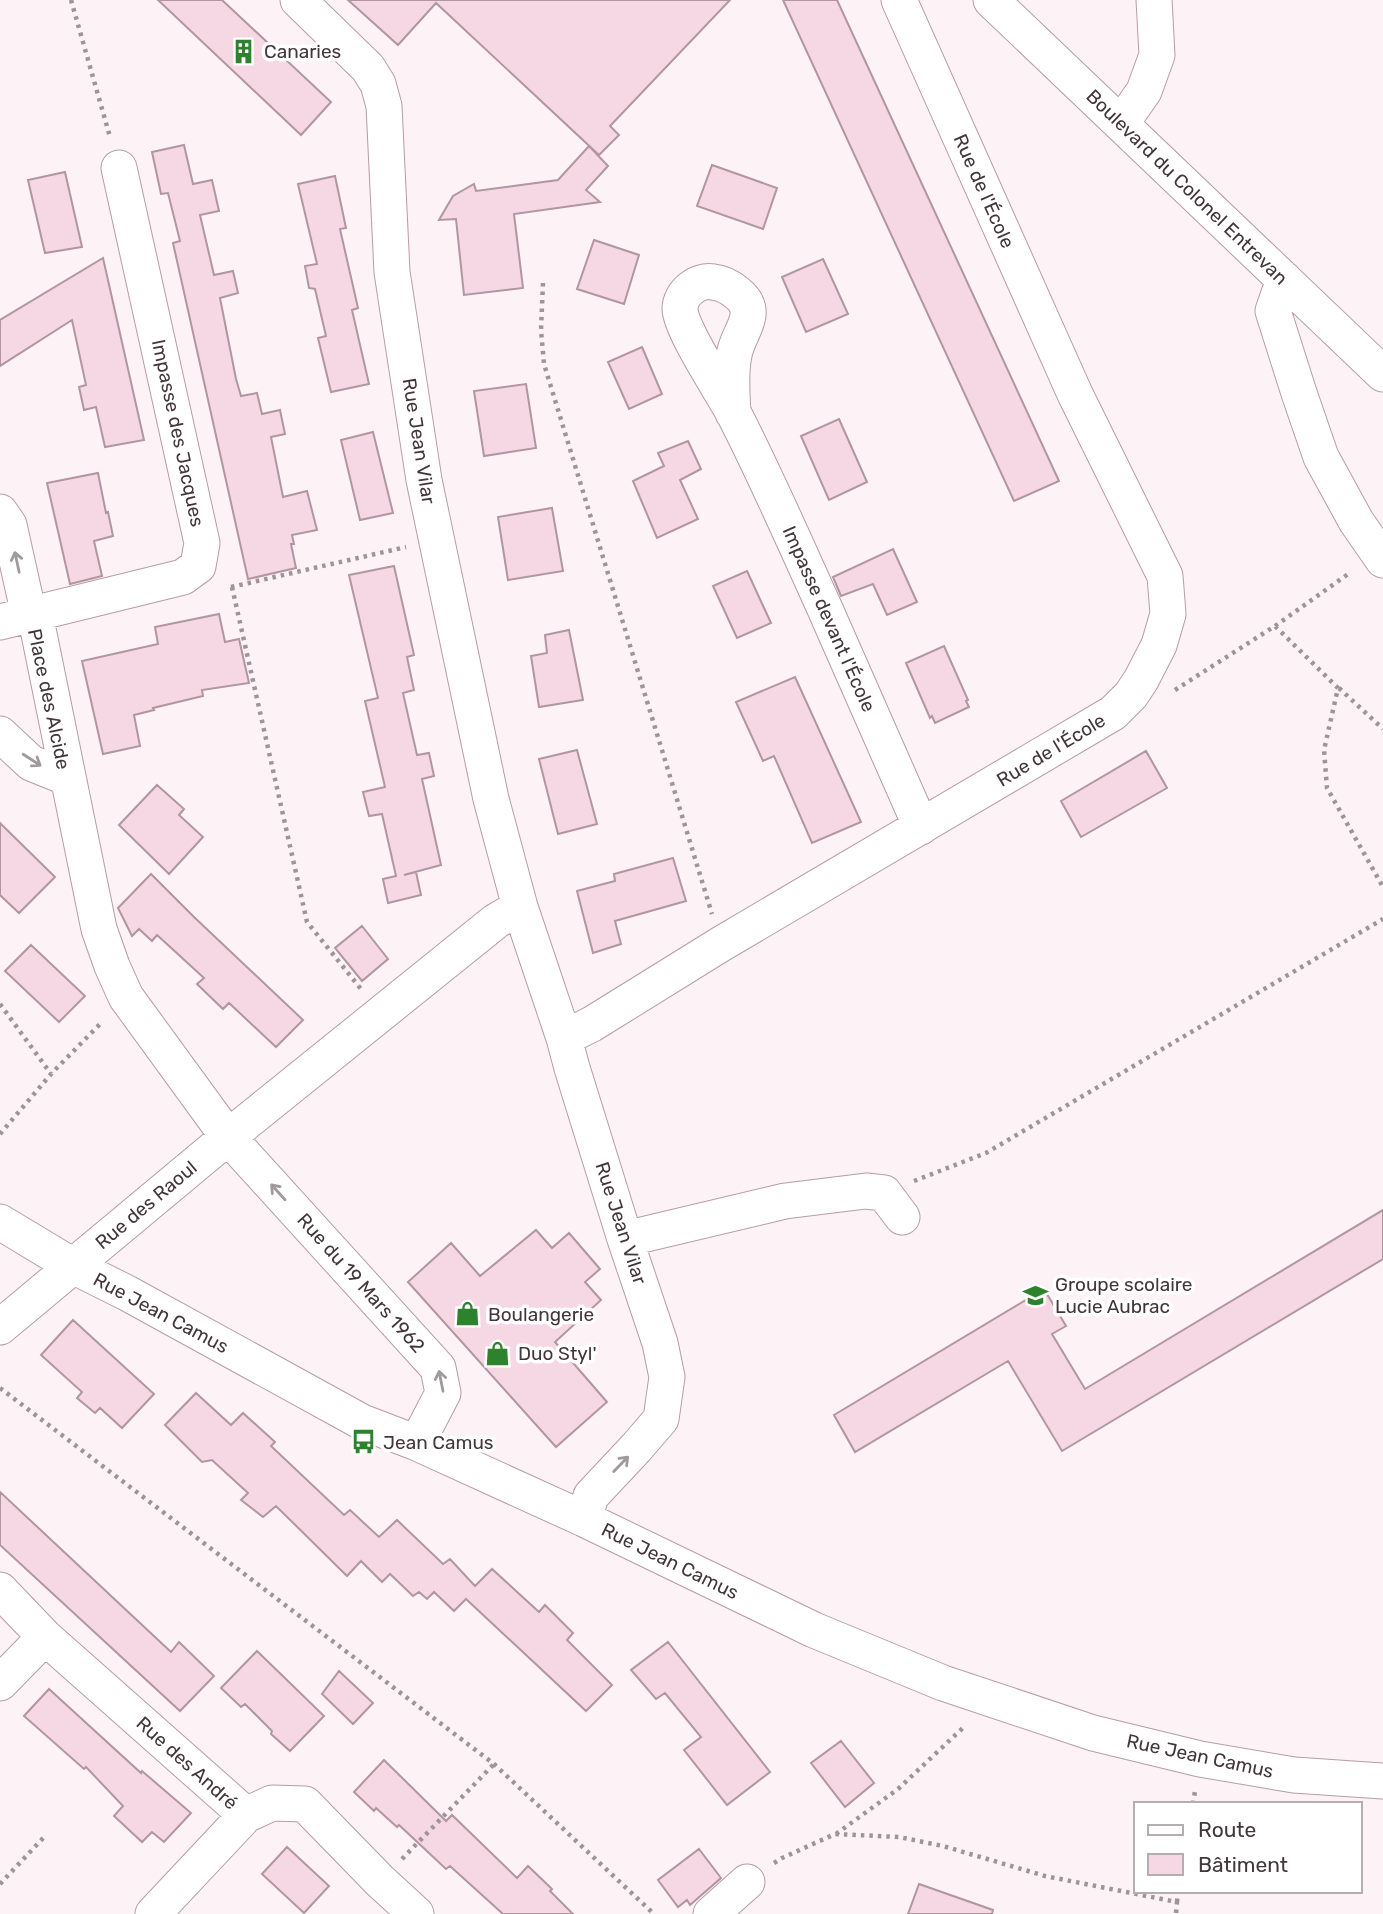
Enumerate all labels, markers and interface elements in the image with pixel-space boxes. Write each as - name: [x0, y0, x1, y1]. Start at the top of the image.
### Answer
- building icon: Canaries: [230, 37, 258, 65]
- place label: Canaries: [264, 40, 341, 63]
- street label: Boulevard du Colonel Entrevan: [1081, 85, 1293, 289]
- street label: Rue de l'École: [949, 130, 1019, 252]
- street label: Impasse des Jacques: [147, 337, 209, 529]
- street label: Rue Jean Vilar: [398, 376, 440, 506]
- street label: Impasse devant l'École: [778, 522, 880, 716]
- one-way arrow: [10, 551, 24, 574]
- street label: Place des Alcide: [23, 627, 75, 771]
- street label: Rue de l'École: [993, 709, 1109, 791]
- one-way arrow: [21, 753, 41, 767]
- street label: Rue des Raoul: [91, 1156, 201, 1254]
- street label: Rue Jean Vilar: [590, 1159, 652, 1288]
- one-way arrow: [270, 1183, 286, 1201]
- street label: Rue du 19 Mars 1962: [292, 1209, 430, 1357]
- street label: Rue Jean Camus: [90, 1268, 232, 1358]
- place label: Groupe scolaire Lucie Aubrac: [1055, 1273, 1192, 1318]
- school or university icon: Groupe scolaire Lucie Aubrac: [1021, 1281, 1049, 1309]
- shop icon: Boulangerie: [454, 1300, 482, 1328]
- place label: Boulangerie: [488, 1303, 594, 1326]
- shop icon: Duo Styl': [484, 1339, 512, 1367]
- place label: Duo Styl': [518, 1342, 597, 1365]
- one-way arrow: [433, 1370, 447, 1393]
- bus stop icon: Jean Camus: [349, 1428, 377, 1456]
- place label: Jean Camus: [383, 1431, 494, 1454]
- one-way arrow: [612, 1456, 629, 1473]
- street label: Rue Jean Camus: [598, 1518, 742, 1604]
- street label: Rue des André: [132, 1712, 242, 1814]
- street label: Rue Jean Camus: [1124, 1729, 1276, 1783]
- legend: [1134, 1802, 1362, 1893]
- text: Route: [1198, 1817, 1256, 1842]
- text: Bâtiment: [1198, 1852, 1288, 1877]

